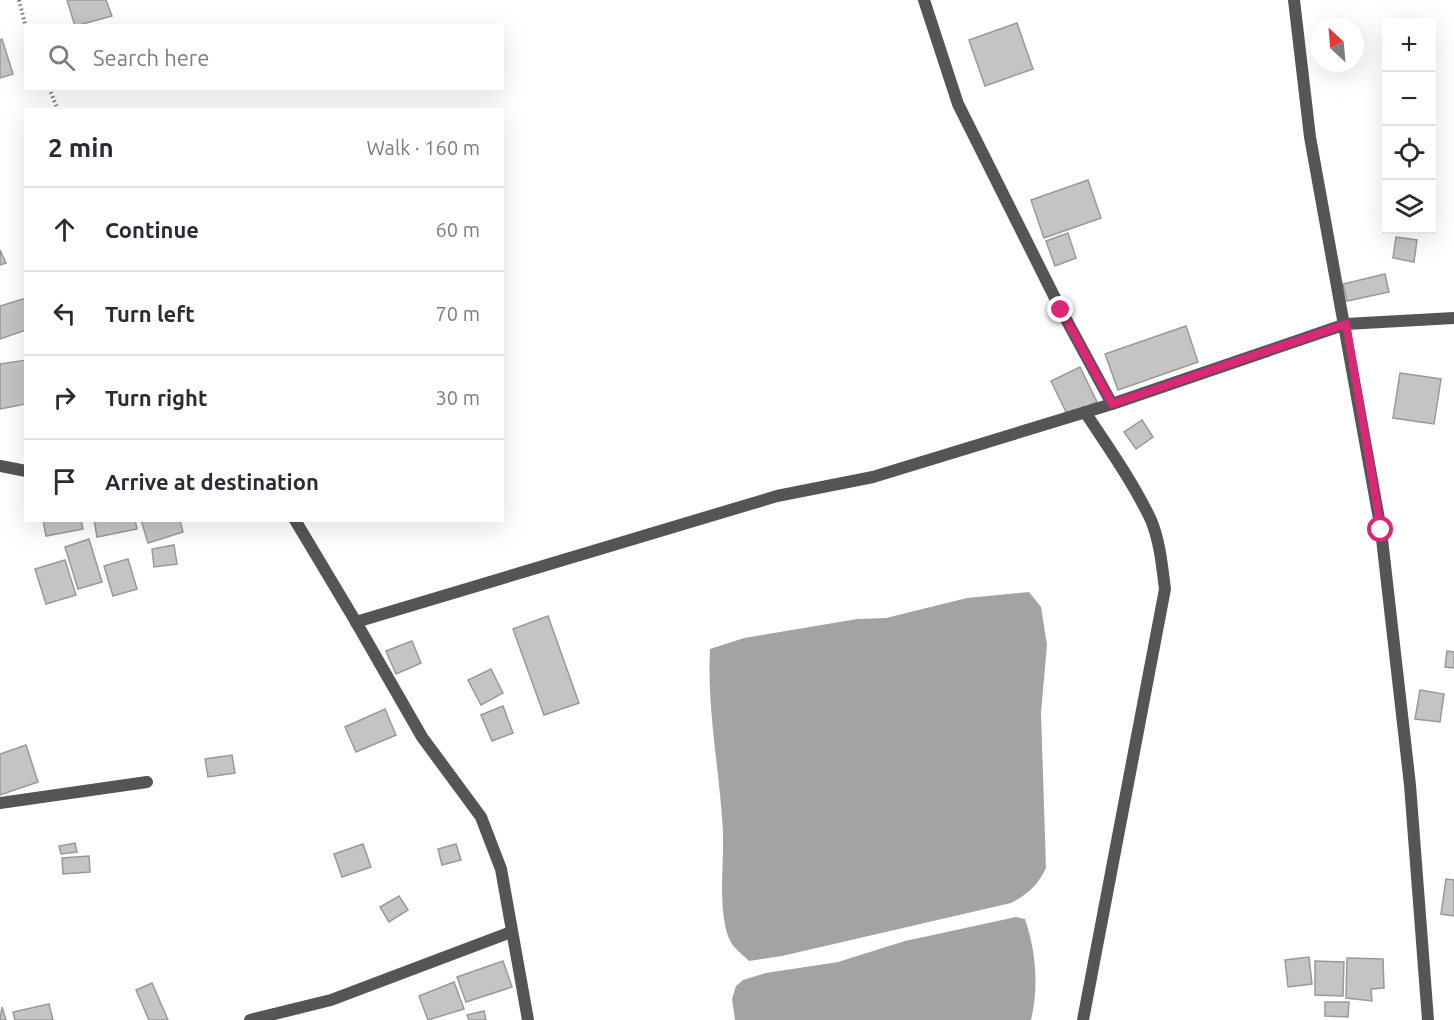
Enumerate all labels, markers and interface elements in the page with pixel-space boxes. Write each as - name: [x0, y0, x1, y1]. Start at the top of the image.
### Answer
- north arrow: [1310, 18, 1364, 72]
- map controls: [1382, 18, 1436, 234]
- button: +: [1382, 18, 1436, 72]
- search box: [24, 24, 504, 90]
- icon: search: [45, 41, 78, 74]
- text: Search here: [93, 45, 209, 70]
- button: −: [1382, 72, 1436, 126]
- button: locate: [1382, 126, 1436, 180]
- text: 2 min: [48, 133, 114, 162]
- text: Walk · 160 m: [367, 136, 480, 159]
- button: layers: [1382, 180, 1436, 234]
- icon: ahead: [48, 213, 81, 246]
- text: Continue: [105, 217, 199, 242]
- text: 60 m: [436, 218, 480, 241]
- route end: [1047, 296, 1073, 322]
- icon: left: [48, 297, 81, 330]
- text: Turn left: [105, 301, 195, 326]
- text: 70 m: [436, 302, 480, 325]
- icon: right: [48, 381, 81, 414]
- text: Turn right: [105, 385, 207, 410]
- text: 30 m: [436, 386, 480, 409]
- icon: arrive: [48, 465, 81, 498]
- text: Arrive at destination: [105, 469, 319, 494]
- route start: [1367, 516, 1393, 542]

